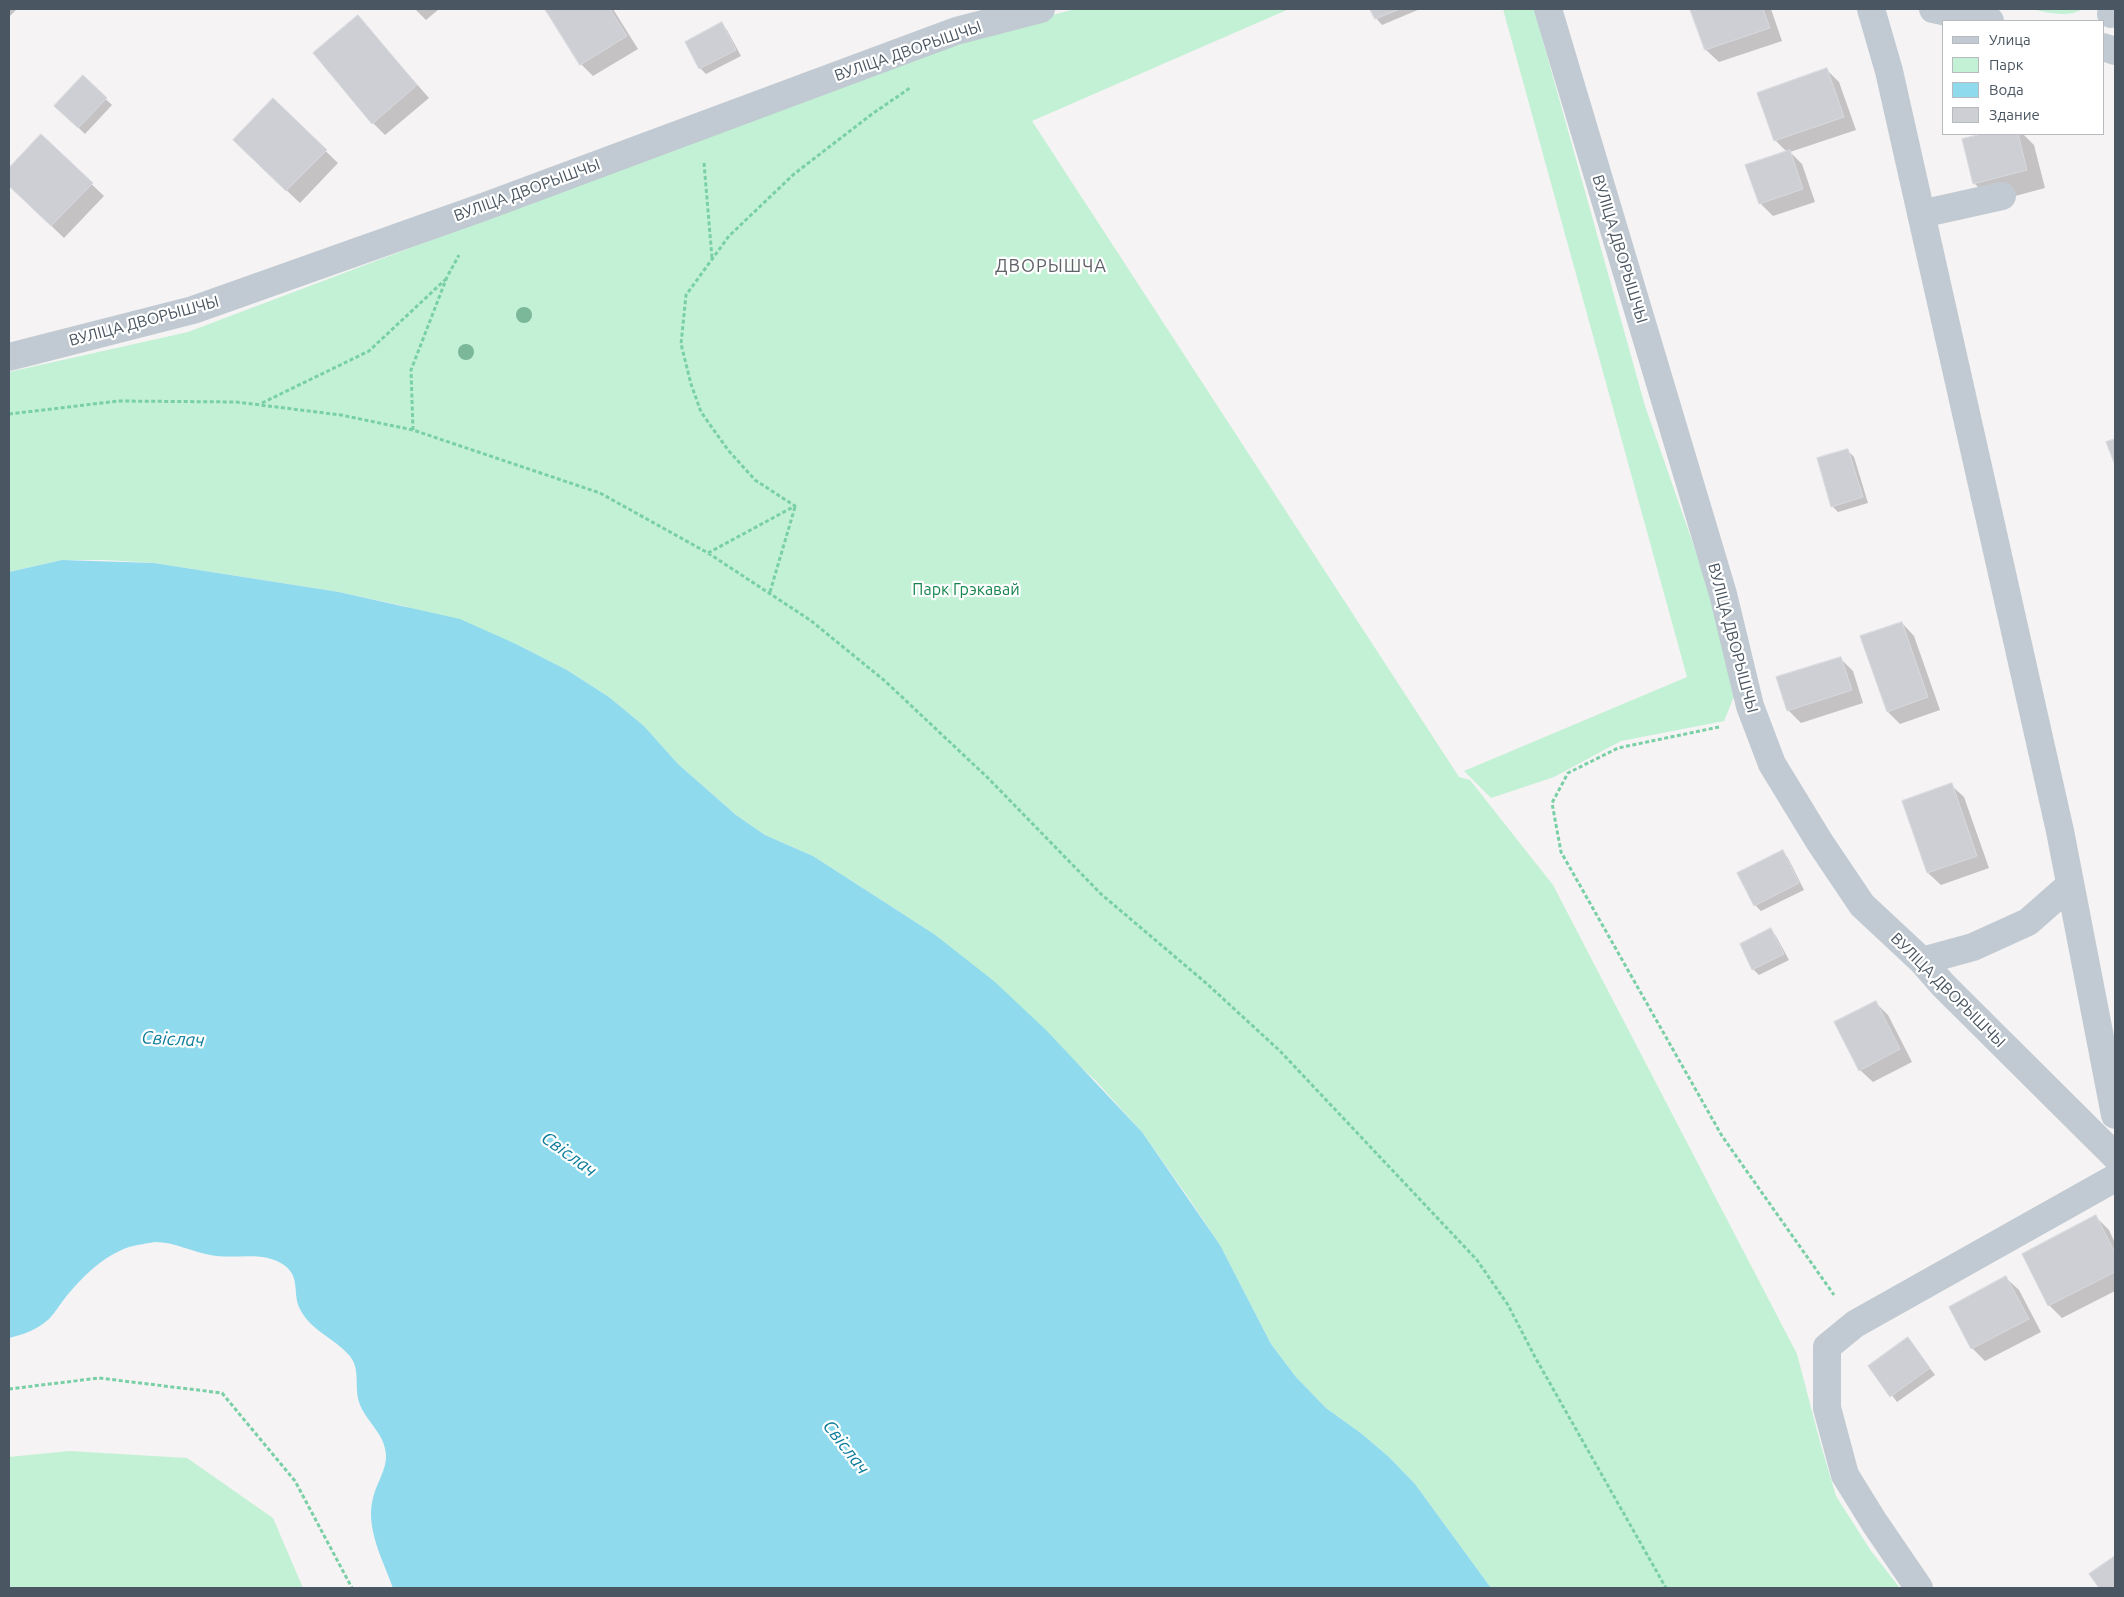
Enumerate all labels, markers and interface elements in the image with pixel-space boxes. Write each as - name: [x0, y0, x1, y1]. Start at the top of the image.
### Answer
- street label: ВУЛІЦА ДВОРЫШЧЫ: [832, 17, 984, 85]
- legend: [1942, 20, 2104, 135]
- text: Улица: [1989, 31, 2031, 48]
- text: Парк: [1989, 56, 2024, 73]
- text: Вода: [1989, 81, 2024, 98]
- text: Здание: [1989, 106, 2040, 123]
- street label: ВУЛІЦА ДВОРЫШЧЫ: [451, 155, 603, 225]
- street label: ВУЛІЦА ДВОРЫШЧЫ: [1588, 172, 1652, 326]
- district label: ДВОРЫШЧА: [994, 255, 1108, 277]
- street label: ВУЛІЦА ДВОРЫШЧЫ: [67, 292, 221, 350]
- street label: ВУЛІЦА ДВОРЫШЧЫ: [1704, 561, 1762, 715]
- park label: Парк Грэкавай: [912, 580, 1020, 600]
- street label: ВУЛІЦА ДВОРЫШЧЫ: [1887, 929, 2009, 1051]
- water label: Свіслач: [141, 1027, 205, 1051]
- water label: Свіслач: [537, 1127, 601, 1181]
- water label: Свіслач: [818, 1416, 874, 1478]

